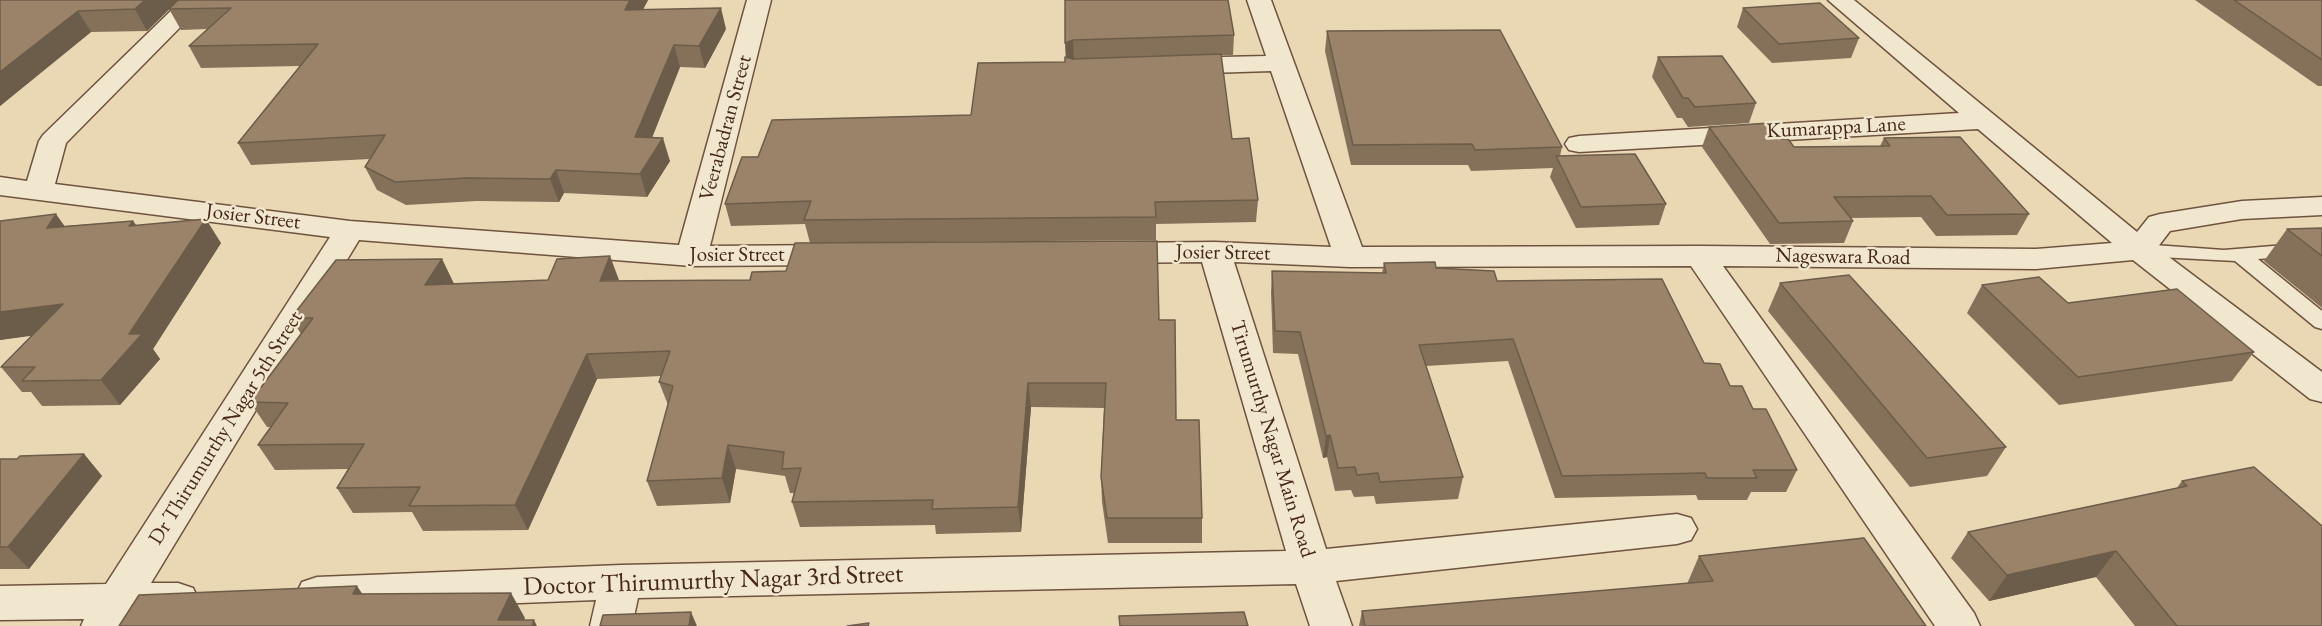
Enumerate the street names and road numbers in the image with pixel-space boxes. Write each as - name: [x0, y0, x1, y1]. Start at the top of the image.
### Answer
- street label: Veerabadran Street: [694, 52, 758, 204]
- street label: Kumarappa Lane: [1766, 112, 1906, 144]
- street label: Josier Street: [204, 199, 302, 235]
- street label: Josier Street: [1175, 240, 1271, 266]
- street label: Josier Street: [689, 242, 785, 268]
- street label: Nageswara Road: [1775, 243, 1911, 271]
- street label: Dr Thirumurthy Nagar 5th Street: [143, 306, 309, 550]
- street label: Tirumurthy Nagar Main Road: [1224, 317, 1320, 561]
- street label: Doctor Thirumurthy Nagar 3rd Street: [522, 559, 904, 603]

